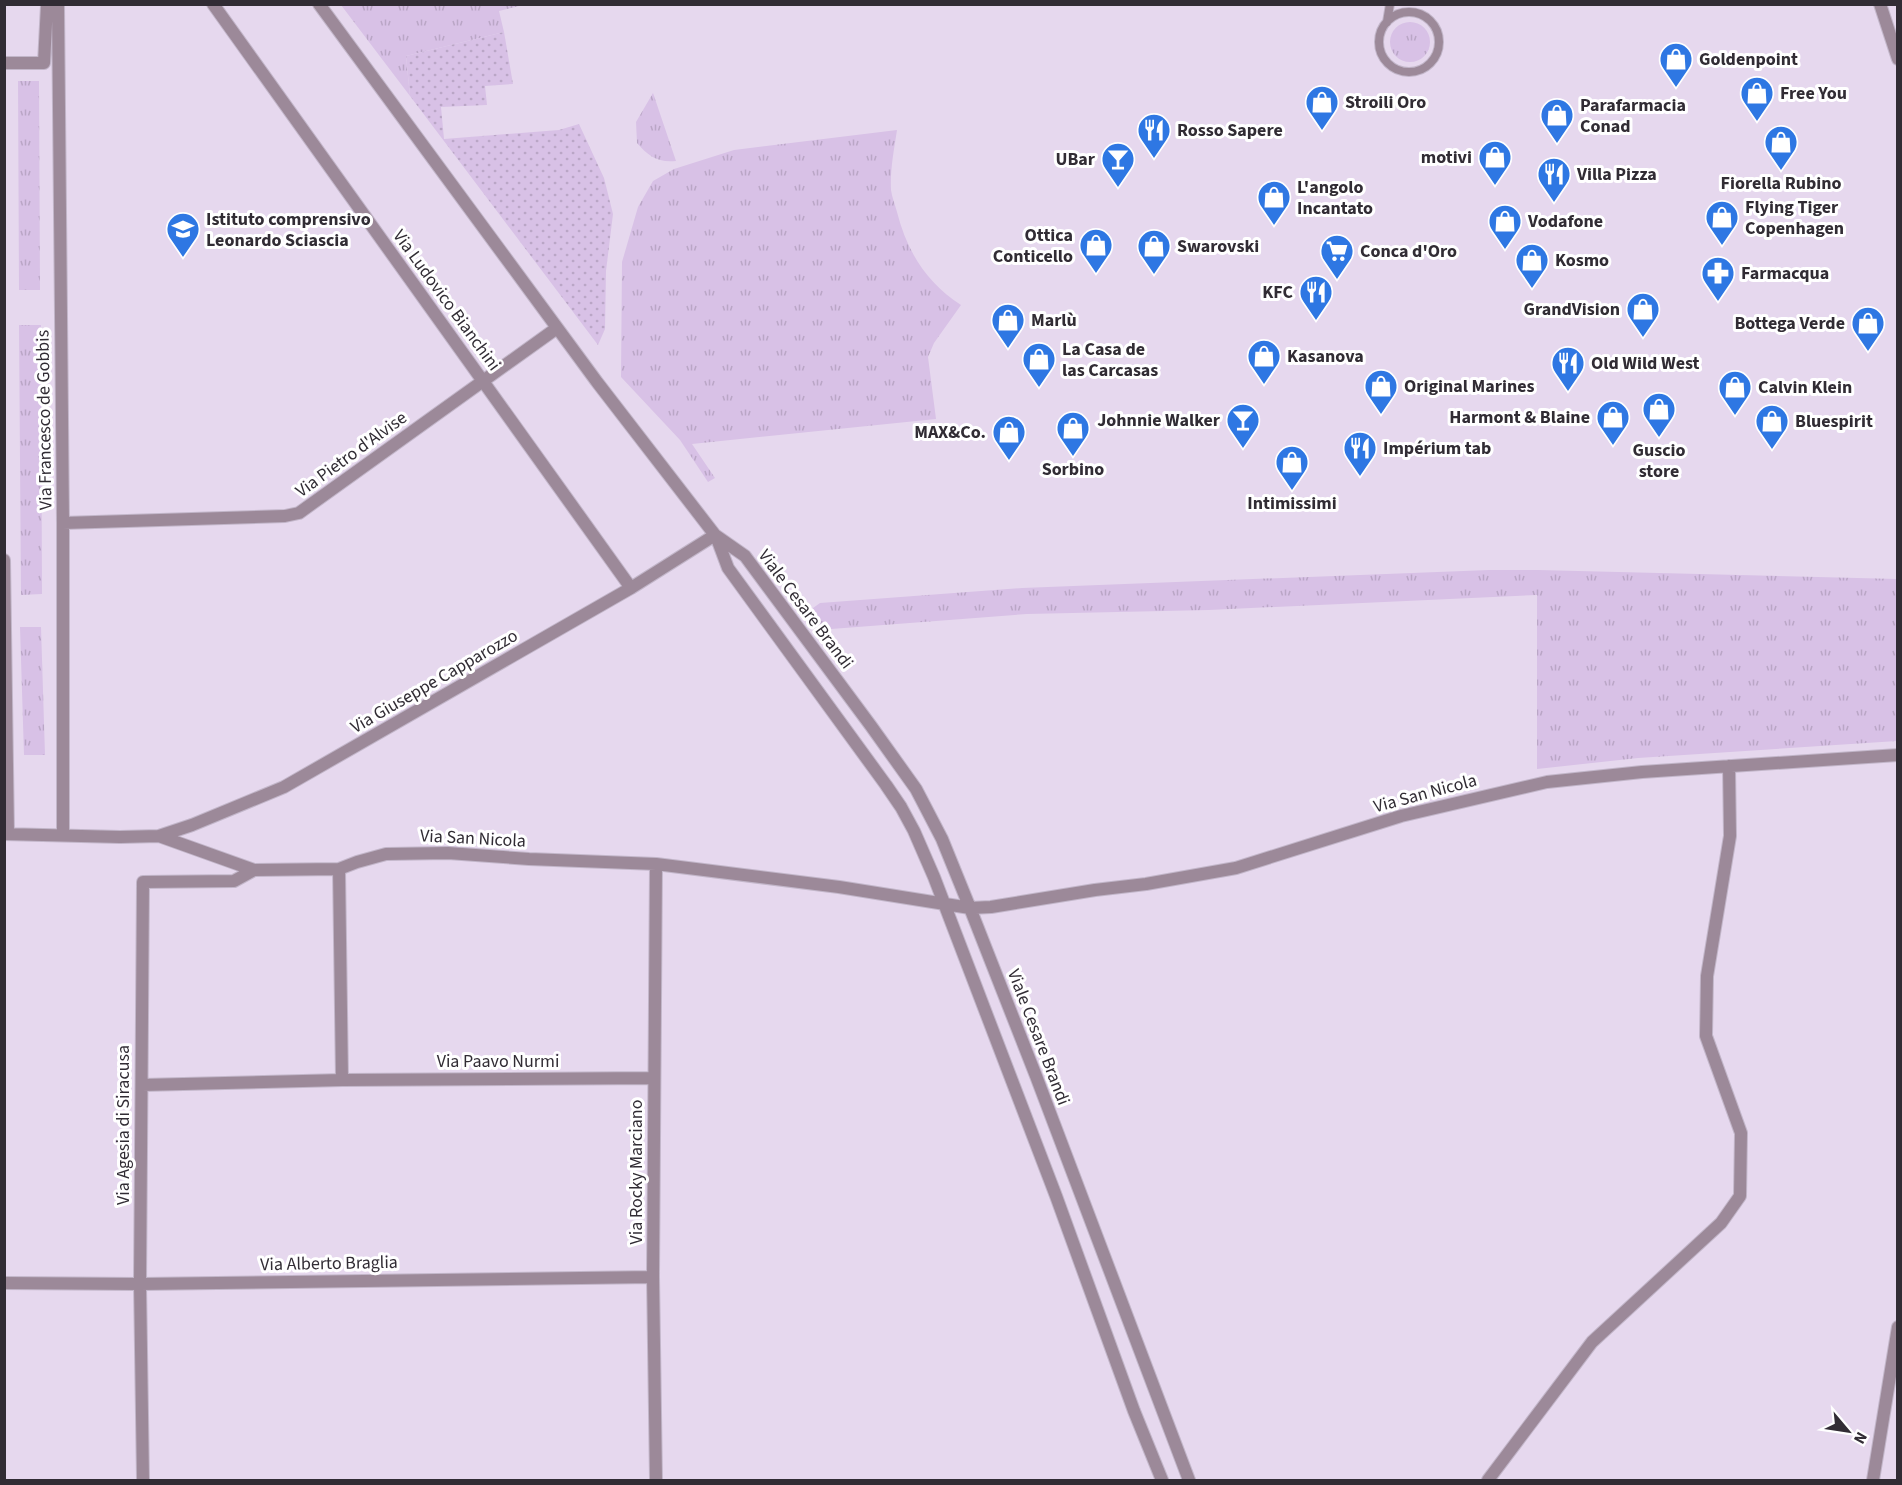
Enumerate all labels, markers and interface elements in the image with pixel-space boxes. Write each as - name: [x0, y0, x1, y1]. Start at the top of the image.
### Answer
- shop icon: Goldenpoint: [1658, 41, 1694, 88]
- place label: Goldenpoint: [1699, 47, 1798, 72]
- shop icon: Free You: [1739, 75, 1775, 122]
- place label: Free You: [1780, 81, 1847, 106]
- shop icon: Stroili Oro: [1304, 84, 1340, 131]
- place label: Stroili Oro: [1345, 90, 1426, 115]
- place label: Parafarmacia Conad: [1580, 93, 1686, 139]
- shop icon: Parafarmacia Conad: [1539, 97, 1575, 144]
- restaurant icon: Rosso Sapere: [1136, 112, 1172, 159]
- place label: Rosso Sapere: [1177, 118, 1283, 143]
- shop icon: Fiorella Rubino: [1763, 124, 1799, 171]
- shop icon: motivi: [1477, 139, 1513, 186]
- bar icon: UBar: [1100, 141, 1136, 188]
- place label: motivi: [1421, 145, 1472, 170]
- place label: UBar: [1055, 147, 1096, 172]
- restaurant icon: Villa Pizza: [1536, 156, 1572, 203]
- place label: Villa Pizza: [1576, 162, 1657, 187]
- place label: Fiorella Rubino: [1721, 171, 1841, 196]
- place label: L'angolo Incantato: [1297, 175, 1373, 221]
- shop icon: L'angolo Incantato: [1256, 179, 1292, 226]
- place label: Flying Tiger Copenhagen: [1745, 195, 1844, 241]
- shop icon: Flying Tiger Copenhagen: [1704, 199, 1740, 246]
- shop icon: Vodafone: [1487, 203, 1523, 250]
- place label: Istituto comprensivo Leonardo Sciascia: [206, 207, 371, 253]
- place label: Vodafone: [1527, 209, 1603, 234]
- school or university icon: Istituto comprensivo Leonardo Sciascia: [165, 211, 201, 258]
- place label: Ottica Conticello: [993, 223, 1073, 269]
- street label: Via Ludovico Bianchini: [387, 225, 506, 376]
- shop icon: Ottica Conticello: [1078, 227, 1114, 274]
- shop icon: Swarovski: [1136, 228, 1172, 275]
- supermarket icon: Conca d'Oro: [1319, 233, 1355, 280]
- place label: Swarovski: [1177, 234, 1259, 259]
- place label: Conca d'Oro: [1360, 239, 1457, 264]
- shop icon: Kosmo: [1514, 242, 1550, 289]
- place label: Kosmo: [1555, 248, 1609, 273]
- pharmacy icon: Farmacqua: [1700, 255, 1736, 302]
- place label: Farmacqua: [1741, 261, 1829, 286]
- restaurant icon: KFC: [1298, 274, 1334, 321]
- place label: KFC: [1262, 280, 1294, 305]
- shop icon: GrandVision: [1625, 291, 1661, 338]
- place label: GrandVision: [1524, 297, 1620, 322]
- shop icon: Marlù: [990, 302, 1026, 349]
- shop icon: Bottega Verde: [1850, 305, 1886, 352]
- place label: Marlù: [1031, 308, 1077, 333]
- place label: Bottega Verde: [1734, 311, 1845, 336]
- street label: Via Francesco de Gobbis: [30, 330, 59, 510]
- place label: La Casa de las Carcasas: [1062, 337, 1158, 383]
- shop icon: Kasanova: [1246, 338, 1282, 385]
- shop icon: La Casa de las Carcasas: [1021, 341, 1057, 388]
- place label: Kasanova: [1287, 344, 1364, 369]
- restaurant icon: Old Wild West: [1550, 345, 1586, 392]
- place label: Old Wild West: [1591, 351, 1700, 376]
- shop icon: Original Marines: [1363, 368, 1399, 415]
- shop icon: Calvin Klein: [1717, 369, 1753, 416]
- place label: Original Marines: [1404, 374, 1535, 399]
- place label: Calvin Klein: [1758, 375, 1852, 400]
- shop icon: Guscio store: [1641, 391, 1677, 438]
- shop icon: Harmont & Blaine: [1595, 399, 1631, 446]
- bar icon: Johnnie Walker: [1225, 402, 1261, 449]
- shop icon: Bluespirit: [1754, 403, 1790, 450]
- street label: Via Pietro d'Alvise: [290, 405, 412, 503]
- place label: Harmont & Blaine: [1449, 405, 1590, 430]
- place label: Johnnie Walker: [1097, 408, 1221, 433]
- place label: Bluespirit: [1795, 409, 1873, 434]
- shop icon: Sorbino: [1055, 410, 1091, 457]
- shop icon: MAX&Co.: [991, 414, 1027, 461]
- place label: MAX&Co.: [914, 420, 986, 445]
- restaurant icon: Impérium tab: [1342, 430, 1378, 477]
- place label: Impérium tab: [1383, 436, 1491, 461]
- place label: Guscio store: [1632, 438, 1686, 484]
- shop icon: Intimissimi: [1274, 444, 1310, 491]
- place label: Sorbino: [1042, 457, 1104, 482]
- place label: Intimissimi: [1247, 491, 1337, 516]
- street label: Viale Cesare Brandi: [752, 544, 859, 674]
- street label: Via Giuseppe Capparozzo: [346, 623, 523, 740]
- street label: Via San Nicola: [1371, 768, 1479, 819]
- street label: Via San Nicola: [419, 823, 526, 854]
- street label: Viale Cesare Brandi: [1001, 965, 1076, 1109]
- street label: Via Agesia di Siracusa: [111, 1045, 136, 1205]
- street label: Via Paavo Nurmi: [437, 1049, 559, 1074]
- street label: Via Rocky Marciano: [624, 1100, 649, 1244]
- street label: Via Alberto Braglia: [260, 1250, 398, 1277]
- north arrow: [1818, 1401, 1878, 1461]
- text: N: [1848, 1428, 1872, 1448]

